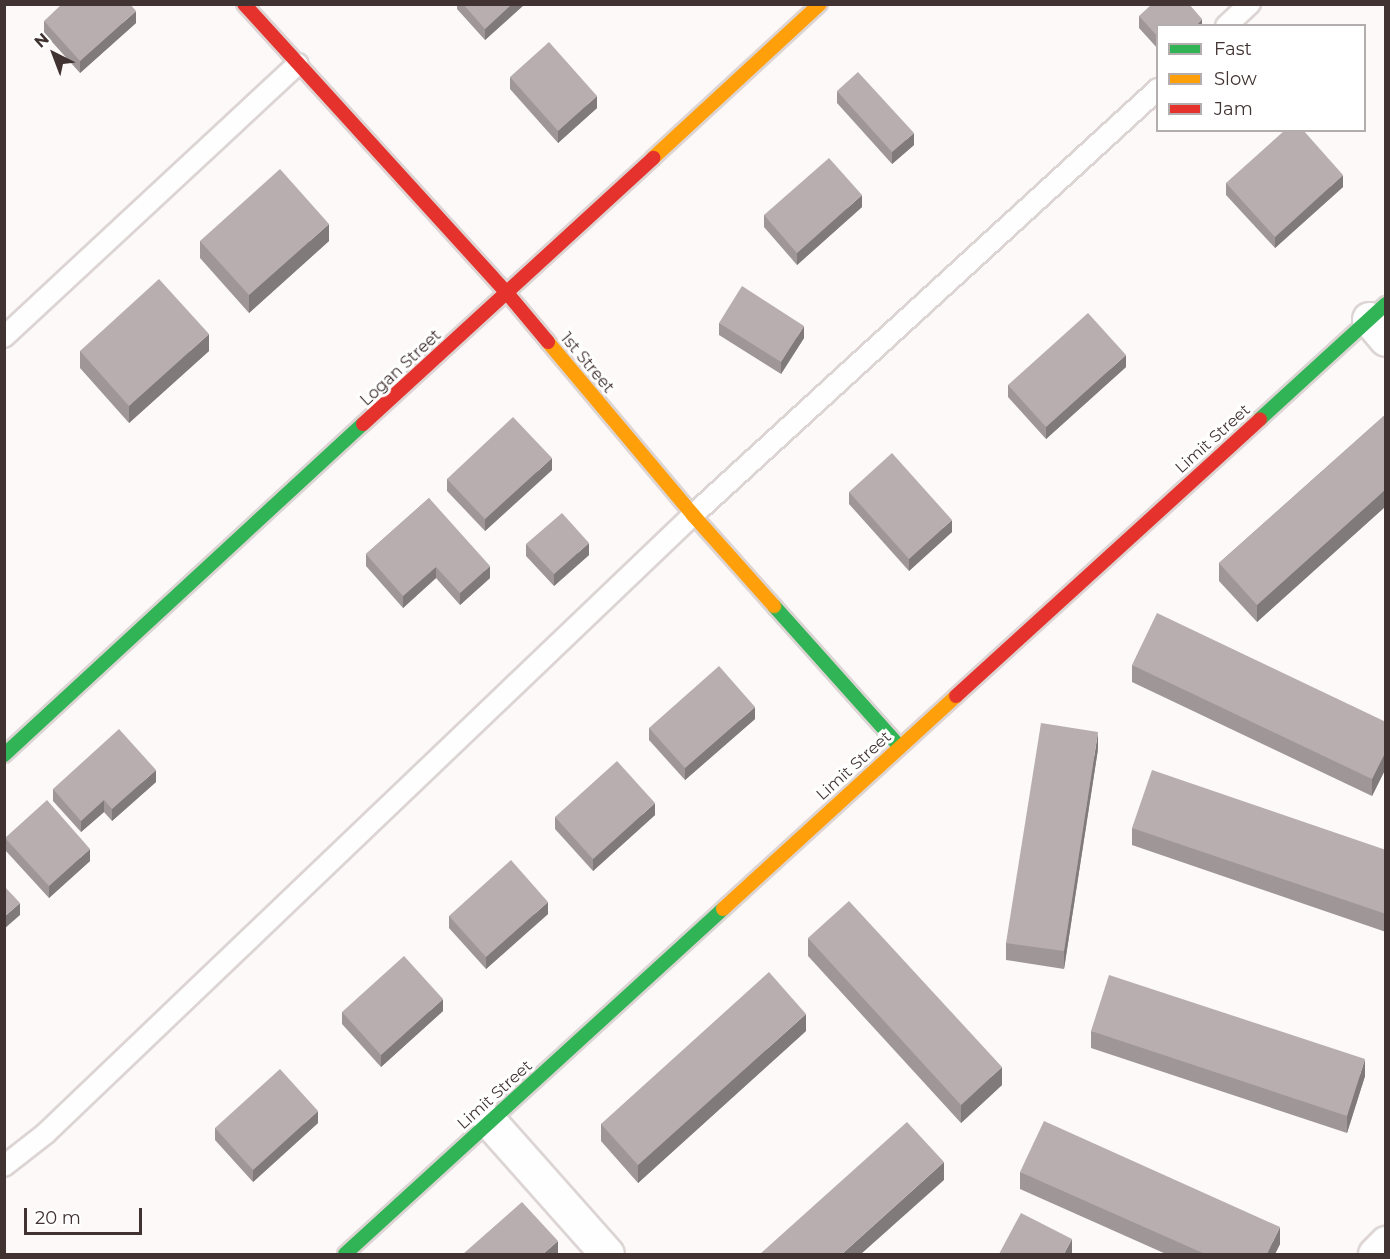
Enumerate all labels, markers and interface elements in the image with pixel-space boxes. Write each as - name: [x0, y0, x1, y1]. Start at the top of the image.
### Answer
- north arrow: [24, 24, 84, 84]
- legend: [1156, 24, 1366, 132]
- text: N: [30, 29, 53, 52]
- text: Fast: [1214, 38, 1252, 60]
- text: Slow: [1214, 68, 1257, 90]
- text: Jam: [1214, 98, 1253, 120]
- street label: Logan Street: [357, 326, 445, 410]
- street label: 1st Street: [556, 329, 618, 397]
- street label: Limit Street: [1172, 400, 1254, 478]
- street label: Limit Street: [813, 727, 895, 805]
- street label: Limit Street: [454, 1056, 536, 1134]
- scale bar: [27, 1196, 146, 1234]
- text: 20 m: [35, 1207, 81, 1229]

